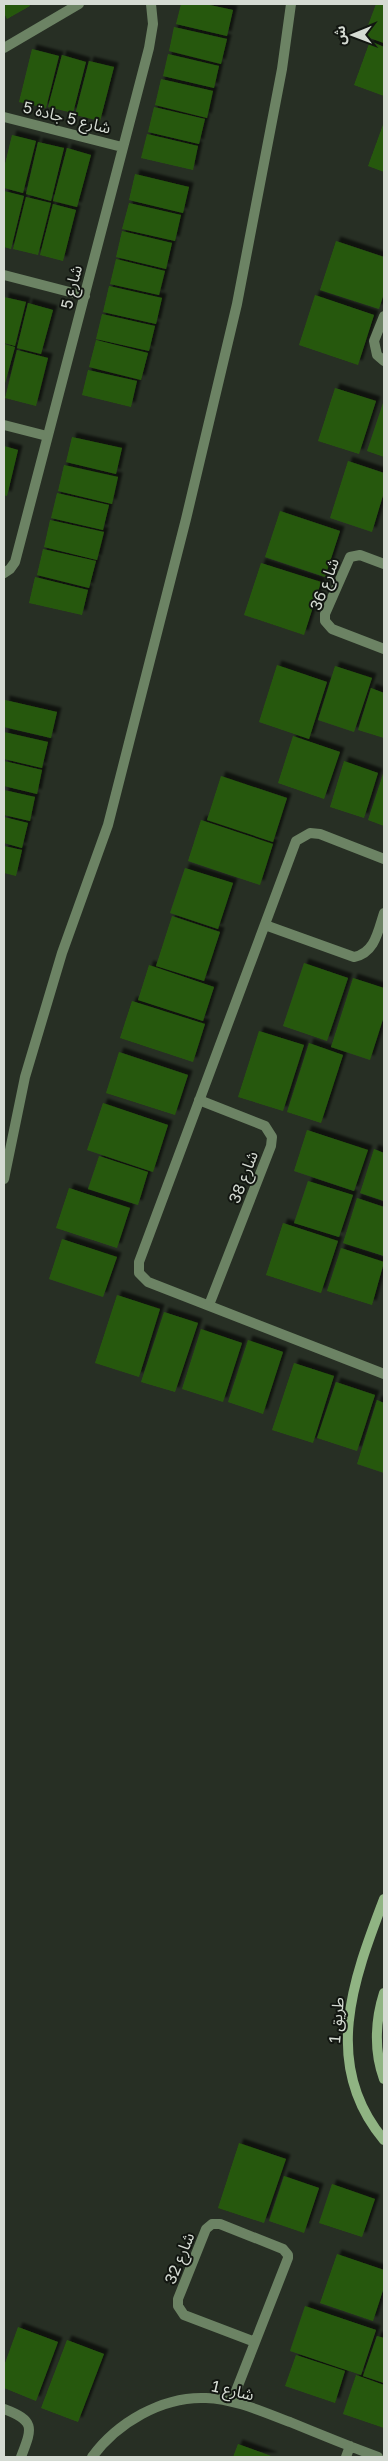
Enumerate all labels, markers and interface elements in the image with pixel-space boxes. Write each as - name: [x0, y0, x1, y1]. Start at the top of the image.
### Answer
- north arrow: [328, 10, 378, 60]
- text: ش: [331, 25, 348, 45]
- street label: شارع 5 جادة 5: [20, 96, 113, 140]
- street label: شارع 5: [56, 263, 89, 312]
- street label: شارع 36: [305, 555, 346, 614]
- street label: شارع 38: [224, 1148, 265, 1207]
- street label: طريق 1: [324, 1996, 349, 2044]
- street label: شارع 32: [160, 2229, 201, 2288]
- street label: شارع 1: [209, 2375, 256, 2407]

